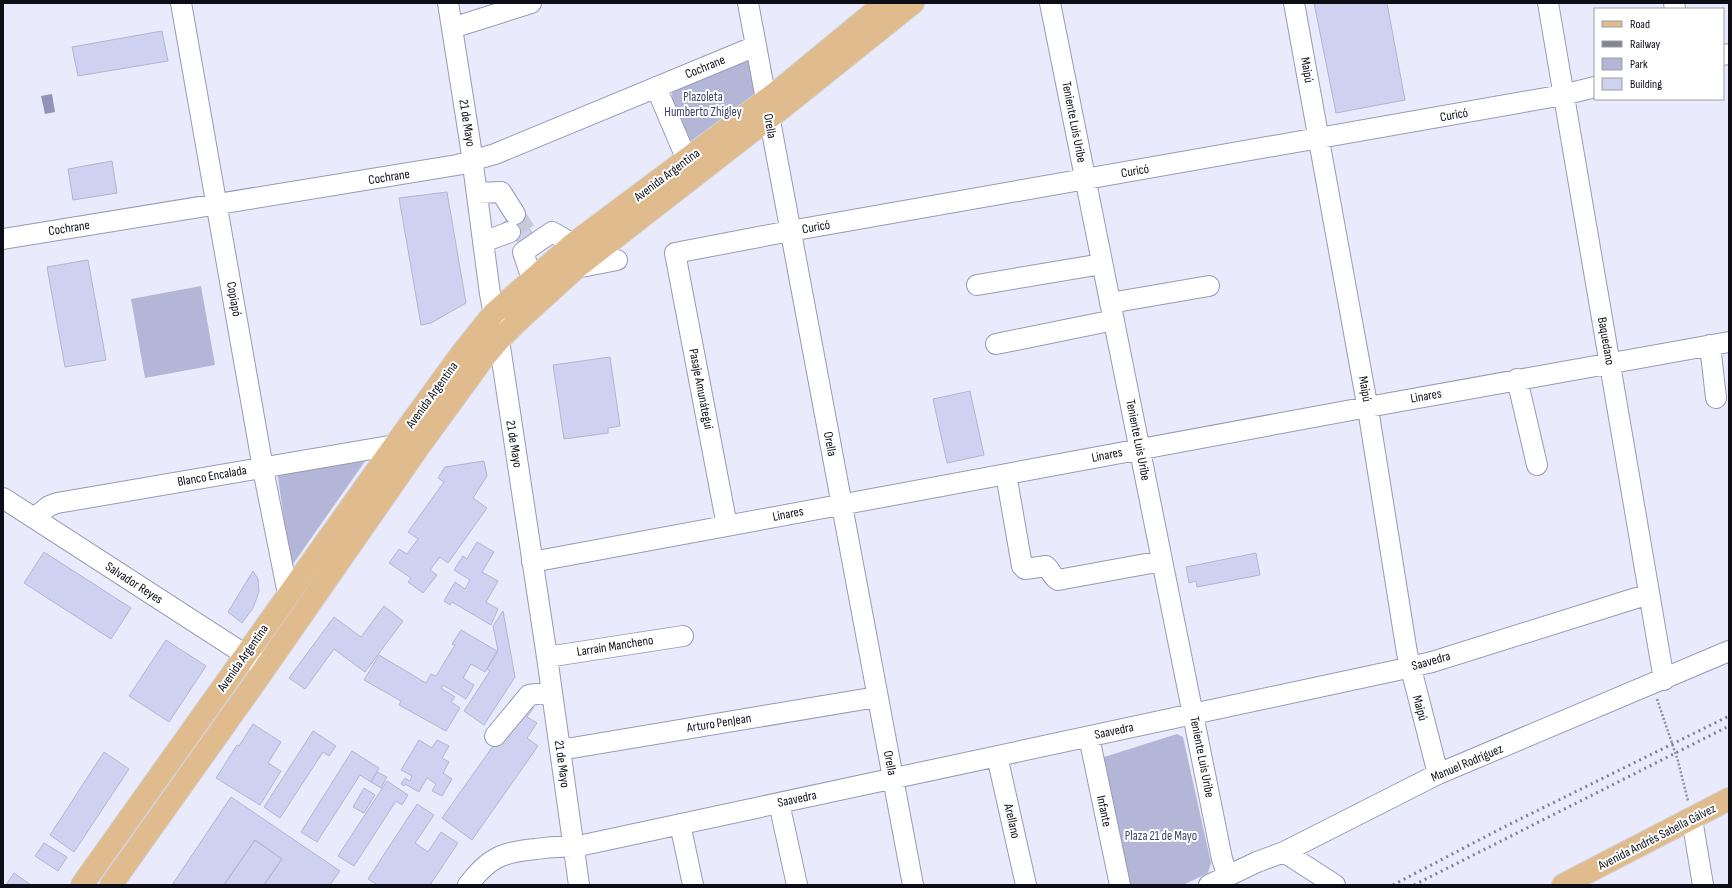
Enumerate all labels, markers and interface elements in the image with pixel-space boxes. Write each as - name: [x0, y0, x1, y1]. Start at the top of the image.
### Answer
- legend: [1594, 8, 1724, 100]
- text: Road: [1630, 17, 1650, 32]
- text: Railway: [1630, 37, 1661, 52]
- street label: Cochrane: [683, 52, 727, 82]
- street label: Maipú: [1297, 56, 1317, 84]
- text: Park: [1630, 57, 1648, 72]
- text: Building: [1630, 77, 1662, 92]
- street label: Teniente Luis Uribe: [1058, 80, 1090, 164]
- park label: Plazoleta Humberto Zhigley: [664, 89, 742, 120]
- street label: 21 de Mayo: [455, 98, 479, 148]
- street label: Curicó: [1439, 105, 1469, 125]
- street label: Orella: [760, 112, 780, 140]
- street label: Avenida Argentina: [630, 145, 703, 206]
- street label: Curicó: [1120, 161, 1150, 181]
- street label: Cochrane: [367, 166, 411, 188]
- street label: Cochrane: [47, 217, 91, 239]
- street label: Curicó: [801, 217, 831, 237]
- street label: Copiapó: [223, 280, 245, 318]
- street label: Baquedano: [1594, 316, 1618, 366]
- street label: Pasaje Amunátegui: [685, 347, 717, 431]
- street label: Avenida Argentina: [402, 359, 461, 432]
- street label: Maipú: [1355, 375, 1375, 403]
- street label: Linares: [1409, 385, 1443, 407]
- street label: Teniente Luis Uribe: [1122, 398, 1154, 482]
- street label: 21 de Mayo: [502, 419, 526, 469]
- street label: Orella: [820, 430, 840, 458]
- street label: Linares: [1090, 444, 1124, 466]
- street label: Blanco Encalada: [176, 462, 248, 490]
- street label: Linares: [771, 503, 805, 525]
- street label: Salvador Reyes: [102, 559, 166, 608]
- street label: Avenida Argentina: [213, 621, 272, 695]
- street label: Larraín Mancheno: [576, 632, 654, 660]
- street label: Saavedra: [1410, 648, 1452, 674]
- street label: Maipú: [1409, 693, 1431, 723]
- street label: Arturo PenJean: [685, 710, 752, 736]
- street label: Teniente Luis Uribe: [1186, 715, 1218, 799]
- street label: Saavedra: [1093, 719, 1135, 743]
- street label: 21 de Mayo: [551, 739, 573, 789]
- street label: Manuel Rodríguez: [1429, 741, 1506, 785]
- street label: Orella: [880, 749, 900, 777]
- street label: Saavedra: [776, 787, 818, 811]
- street label: Infante: [1093, 794, 1115, 828]
- street label: Avenida Andrés Sabella Gálvez: [1595, 800, 1719, 874]
- street label: Arellano: [1000, 801, 1024, 840]
- park label: Plaza 21 de Mayo: [1125, 828, 1197, 844]

